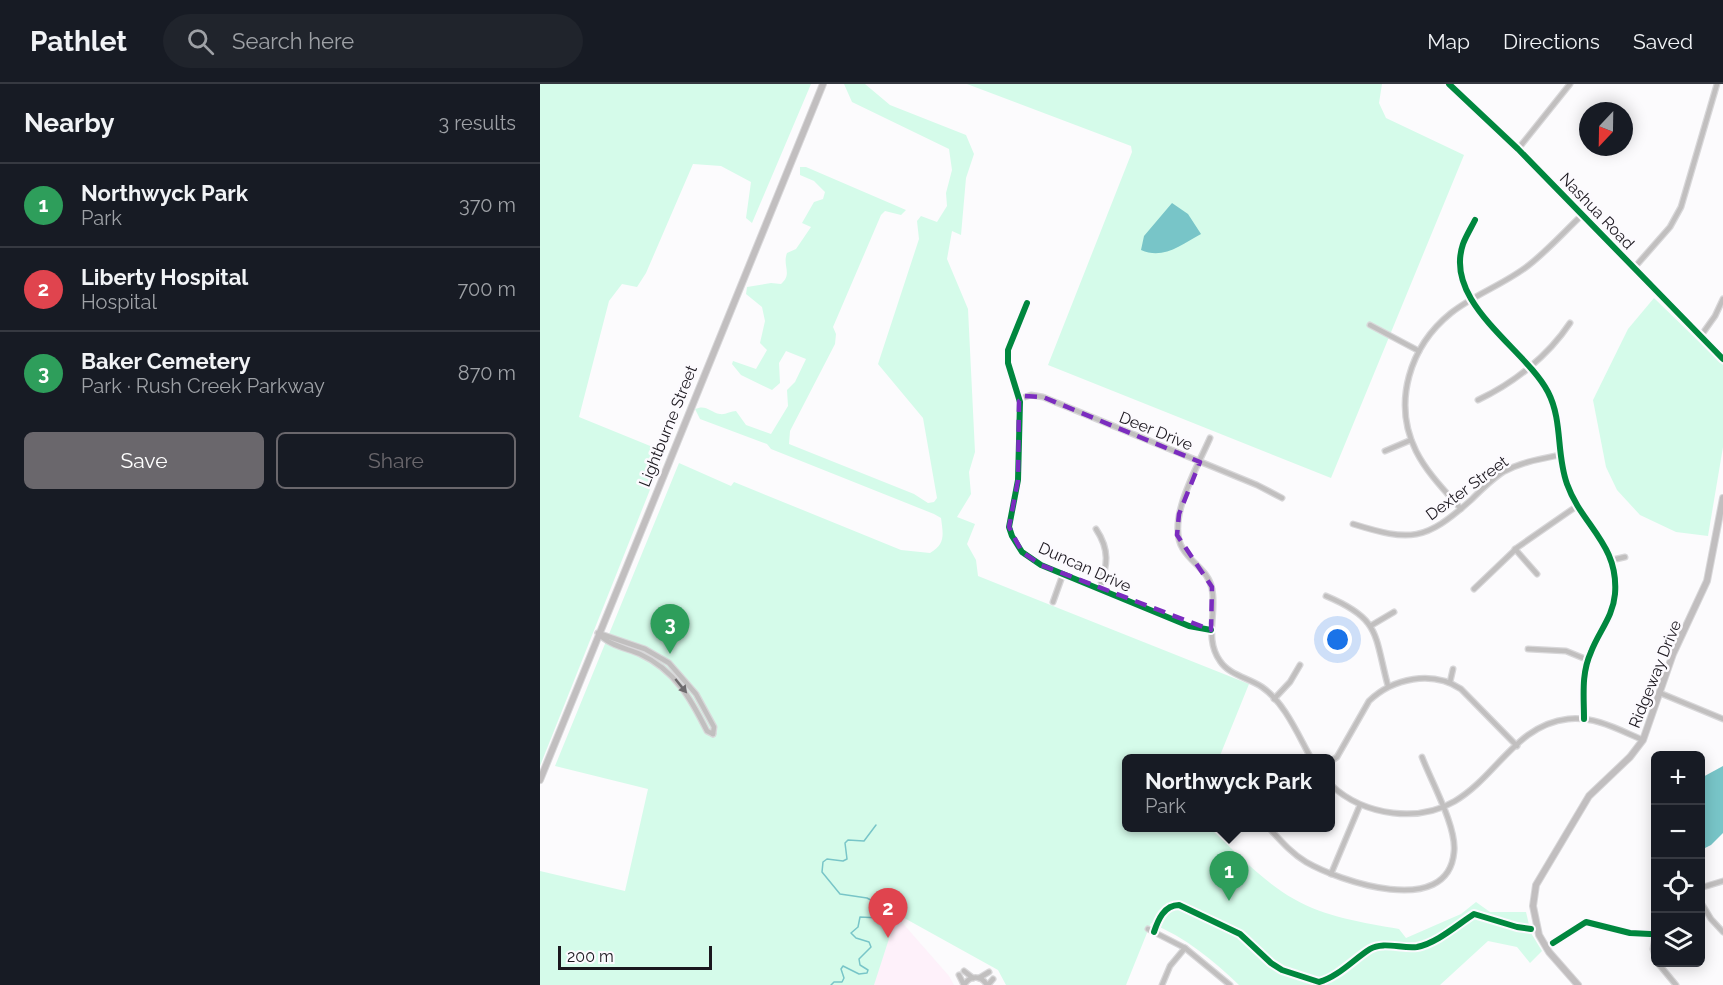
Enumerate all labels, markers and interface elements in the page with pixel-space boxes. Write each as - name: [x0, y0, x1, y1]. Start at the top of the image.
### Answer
- search box: [163, 14, 583, 68]
- text: Pathlet: [30, 25, 127, 58]
- icon: search: [184, 25, 217, 58]
- text: Search here: [232, 28, 354, 54]
- text: Map: [1427, 29, 1470, 54]
- text: Directions: [1503, 29, 1600, 54]
- text: Saved: [1633, 29, 1693, 54]
- north arrow: [1579, 102, 1633, 156]
- text: Nearby: [24, 108, 114, 138]
- text: 3 results: [438, 111, 516, 135]
- street label: Nashua Road: [1556, 169, 1638, 253]
- text: Northwyck Park: [81, 180, 248, 206]
- text: 1: [39, 193, 48, 217]
- text: 370 m: [459, 193, 516, 217]
- text: Park: [81, 206, 122, 230]
- text: Liberty Hospital: [81, 264, 248, 290]
- text: 2: [38, 277, 49, 301]
- text: 700 m: [457, 277, 516, 301]
- text: Hospital: [81, 290, 157, 314]
- text: Baker Cemetery: [81, 348, 251, 374]
- text: 3: [38, 361, 49, 385]
- text: 870 m: [458, 361, 516, 385]
- street label: Lightburne Street: [635, 362, 701, 490]
- text: Park · Rush Creek Parkway: [81, 374, 325, 398]
- street label: Deer Drive: [1116, 408, 1196, 454]
- button: Save: [24, 432, 264, 489]
- button: Share: [276, 432, 516, 489]
- street label: Dexter Street: [1422, 451, 1512, 524]
- street label: Duncan Drive: [1036, 538, 1134, 596]
- pin: 3: [650, 604, 690, 654]
- street label: Ridgeway Drive: [1625, 617, 1685, 731]
- your location: [1323, 625, 1352, 654]
- one-way arrow: [675, 678, 688, 694]
- map controls: [1651, 751, 1705, 967]
- button: +: [1651, 751, 1705, 805]
- popup: [1122, 754, 1335, 832]
- text: Northwyck Park: [1145, 768, 1312, 794]
- text: Park: [1145, 794, 1186, 818]
- button: −: [1651, 805, 1705, 859]
- pin: 1: [1210, 852, 1248, 901]
- button: locate: [1651, 859, 1705, 913]
- pin: 2: [868, 888, 908, 938]
- button: layers: [1651, 913, 1705, 967]
- scale bar: [558, 943, 712, 970]
- text: 200 m: [567, 947, 614, 966]

